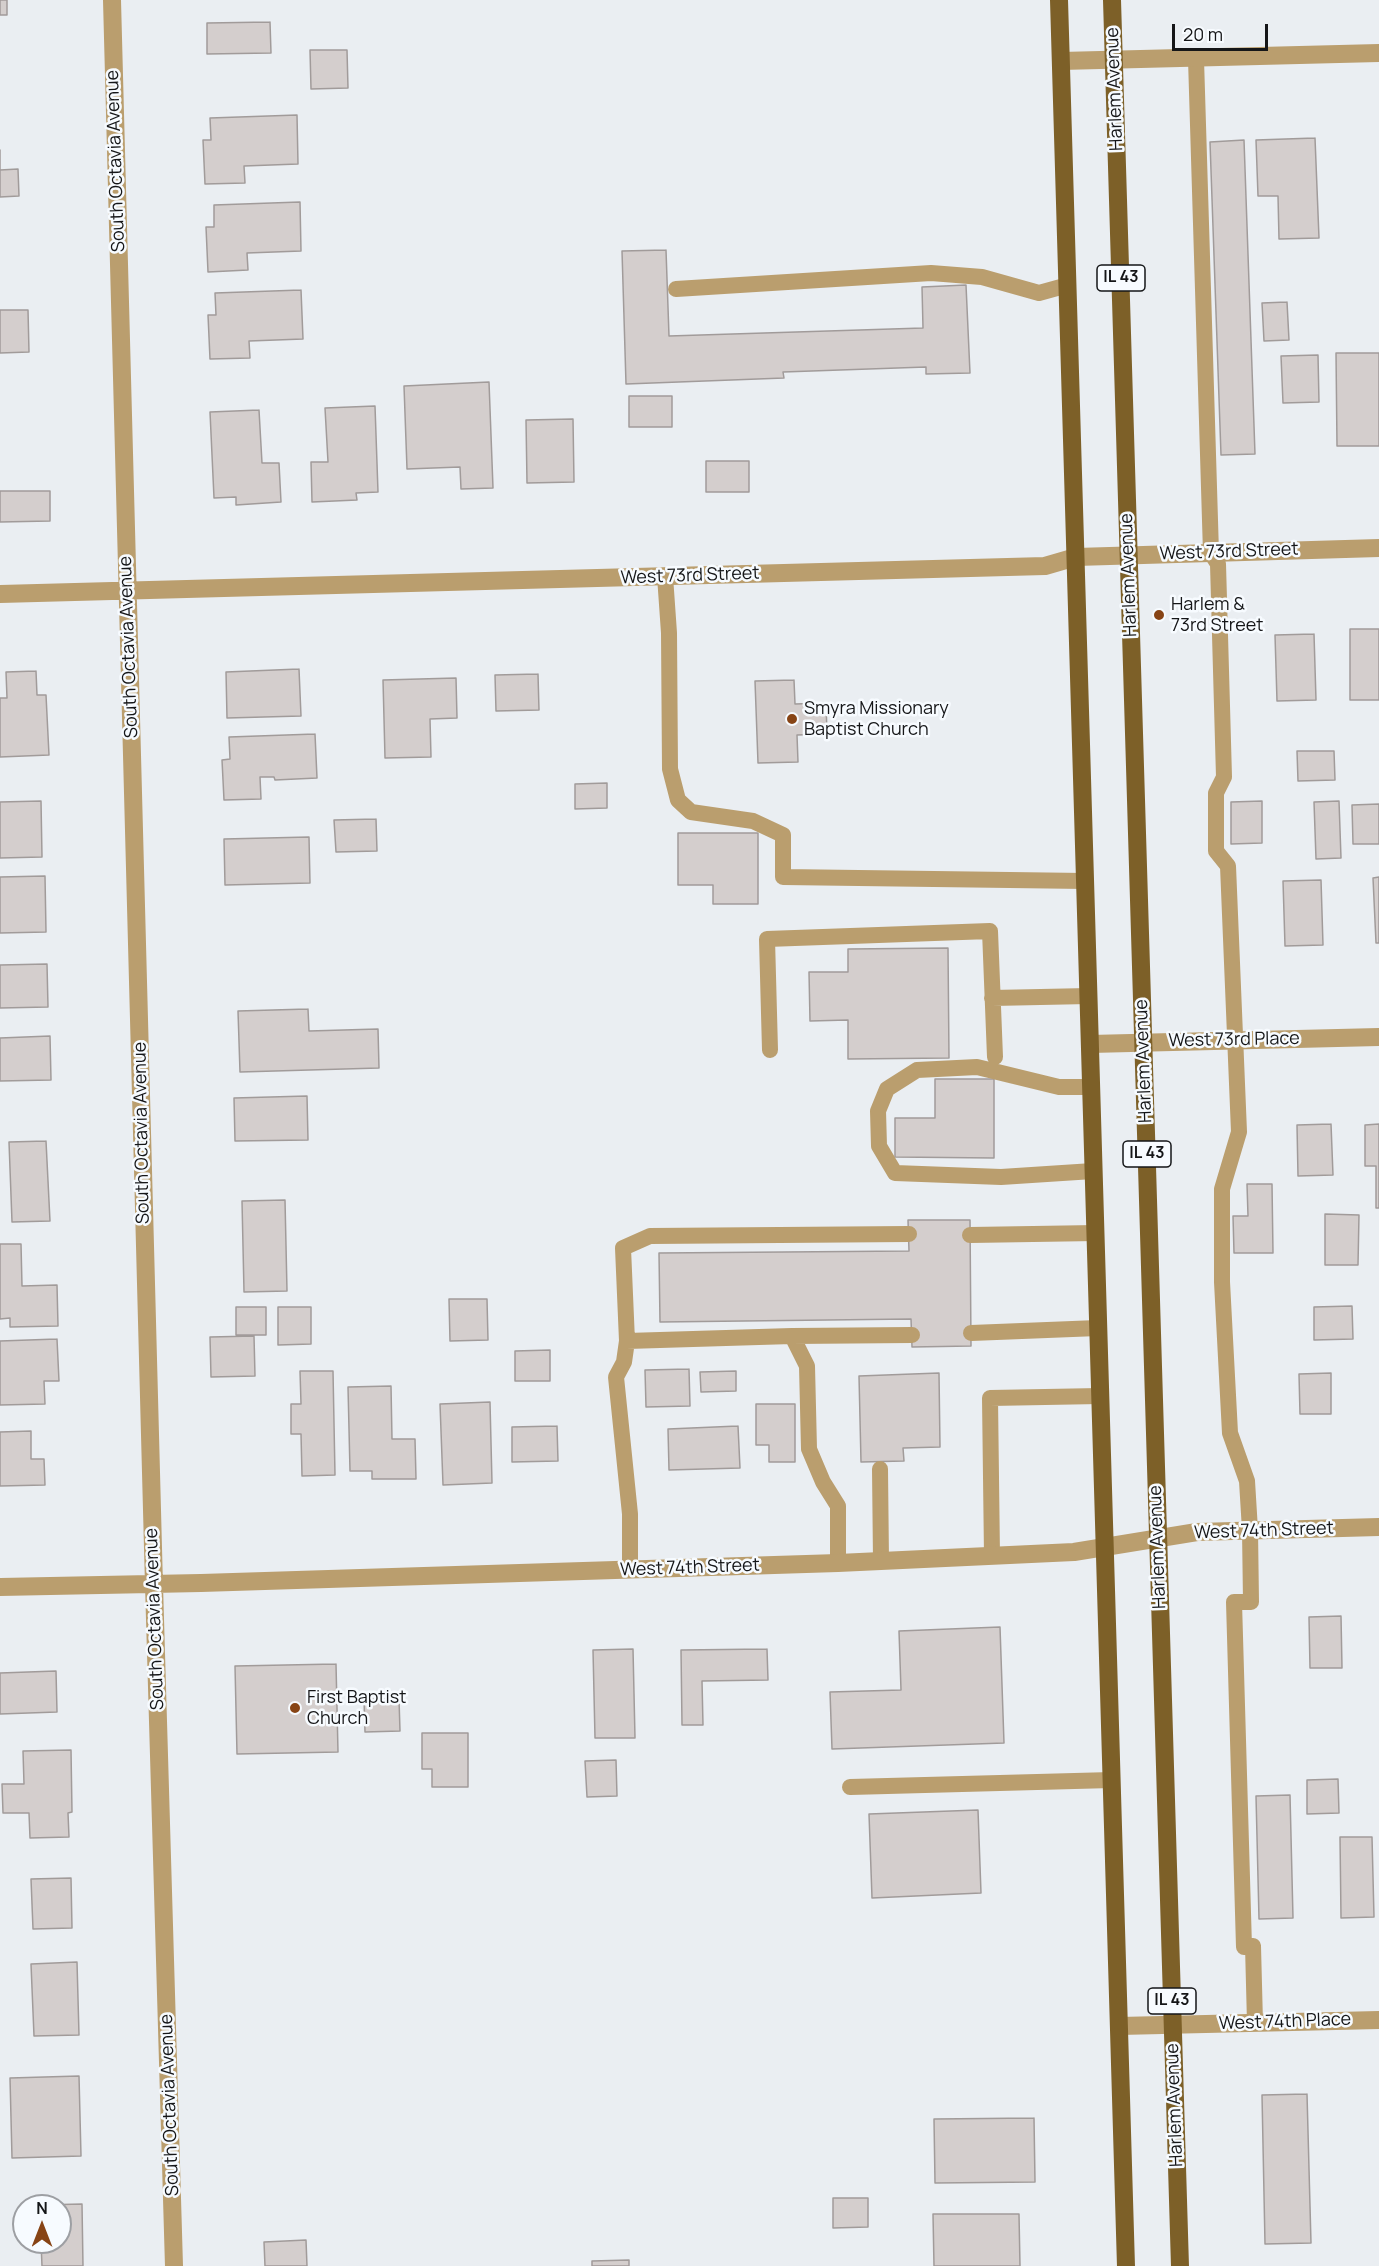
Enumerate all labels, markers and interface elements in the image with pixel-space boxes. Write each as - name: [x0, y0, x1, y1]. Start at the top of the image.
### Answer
- scale bar: [1175, 12, 1271, 50]
- text: 20 m: [1183, 22, 1223, 46]
- street label: Harlem Avenue: [1102, 27, 1128, 151]
- street label: South Octavia Avenue: [102, 70, 130, 252]
- road number: IL 43: [1097, 265, 1145, 291]
- street label: Harlem Avenue: [1116, 513, 1142, 637]
- street label: West 73rd Street: [1159, 539, 1299, 565]
- street label: South Octavia Avenue: [115, 556, 143, 738]
- street label: West 73rd Street: [620, 563, 760, 589]
- place label: Harlem & 73rd Street: [1171, 594, 1263, 636]
- marker: Harlem & 73rd Street: [1152, 608, 1166, 622]
- place label: Smyra Missionary Baptist Church: [804, 698, 949, 740]
- marker: Smyra Missionary Baptist Church: [785, 712, 799, 726]
- street label: Harlem Avenue: [1131, 999, 1157, 1123]
- street label: West 73rd Place: [1168, 1028, 1300, 1052]
- street label: South Octavia Avenue: [130, 1042, 154, 1224]
- road number: IL 43: [1123, 1141, 1171, 1167]
- street label: Harlem Avenue: [1145, 1485, 1171, 1609]
- street label: West 74th Street: [1194, 1518, 1334, 1544]
- street label: South Octavia Avenue: [141, 1528, 169, 1710]
- street label: West 74th Street: [620, 1555, 760, 1581]
- place label: First Baptist Church: [307, 1687, 406, 1730]
- marker: First Baptist Church: [288, 1701, 302, 1715]
- road number: IL 43: [1148, 1988, 1196, 2014]
- street label: West 74th Place: [1219, 2009, 1351, 2035]
- street label: South Octavia Avenue: [156, 2014, 184, 2196]
- street label: Harlem Avenue: [1162, 2043, 1188, 2167]
- north arrow: [12, 2194, 72, 2254]
- text: N: [36, 2197, 48, 2219]

